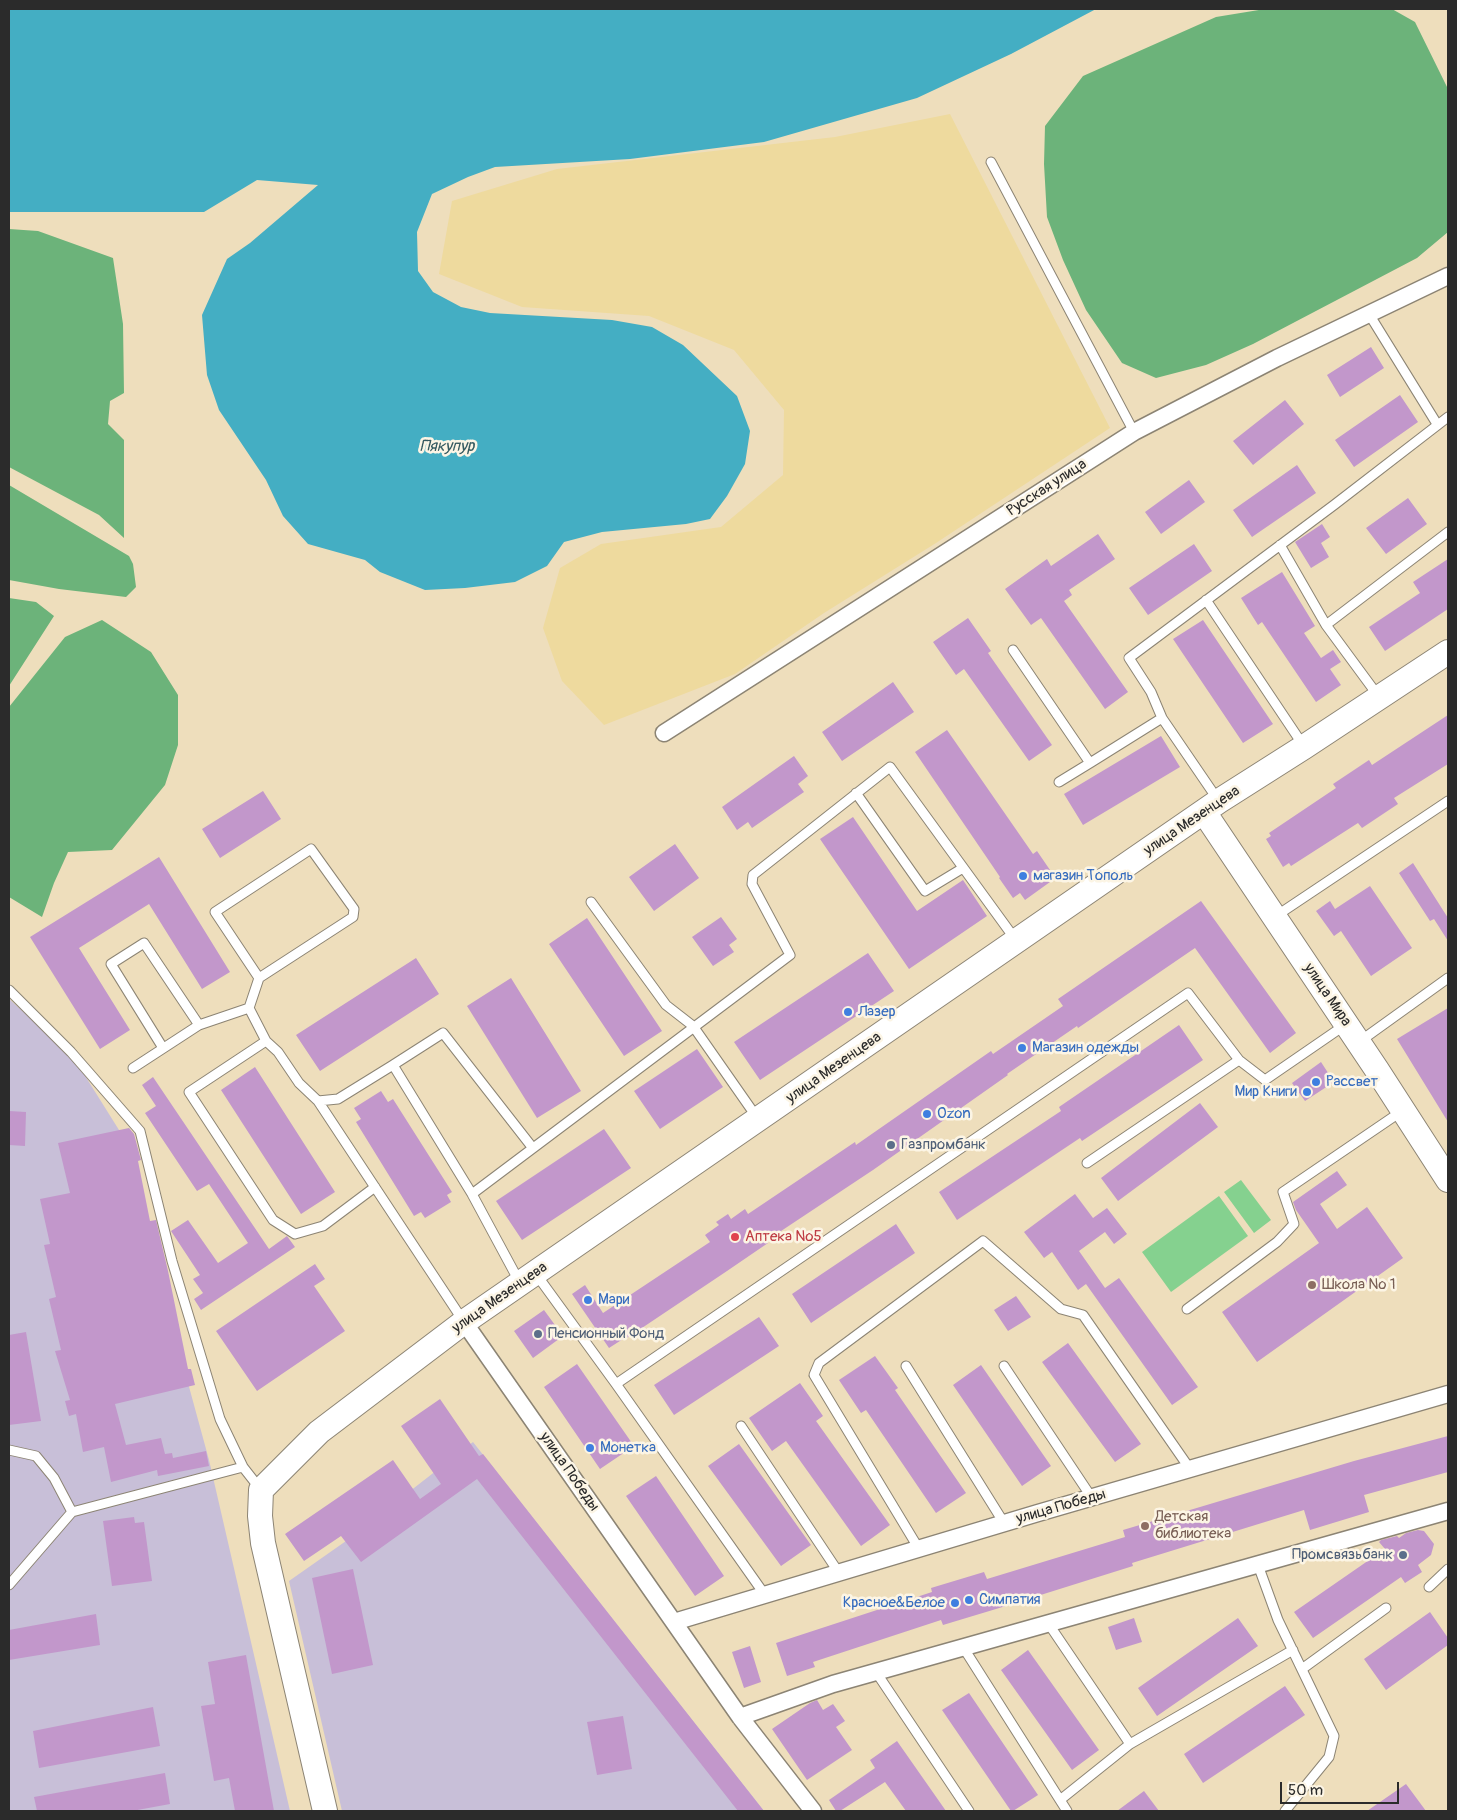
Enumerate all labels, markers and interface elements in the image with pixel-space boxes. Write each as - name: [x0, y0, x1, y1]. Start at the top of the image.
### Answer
- water label: Пякупур: [420, 437, 474, 457]
- street label: Русская улица: [1004, 456, 1090, 520]
- street label: улица Мезенцева: [1141, 782, 1243, 860]
- place label: магазин Тополь: [1033, 867, 1133, 885]
- marker: магазин Тополь: [1017, 870, 1029, 882]
- street label: улица Мира: [1299, 960, 1355, 1030]
- place label: Лазер: [858, 1003, 896, 1021]
- marker: Лазер: [842, 1006, 854, 1018]
- street label: улица Мезенцева: [783, 1028, 885, 1108]
- place label: Магазин одежды: [1032, 1039, 1139, 1057]
- marker: Магазин одежды: [1016, 1042, 1028, 1054]
- place label: Рассвет: [1326, 1073, 1378, 1091]
- marker: Рассвет: [1310, 1076, 1322, 1088]
- place label: Мир Книги: [1235, 1083, 1297, 1101]
- marker: Мир Книги: [1301, 1086, 1313, 1098]
- place label: Ozon: [937, 1105, 971, 1123]
- marker: Ozon: [921, 1108, 933, 1120]
- place label: Газпромбанк: [901, 1136, 986, 1154]
- marker: Газпромбанк: [885, 1139, 897, 1151]
- place label: Аптека №5: [745, 1228, 822, 1246]
- marker: Аптека №5: [729, 1231, 741, 1243]
- street label: улица Мезенцева: [449, 1258, 551, 1338]
- place label: Школа № 1: [1322, 1276, 1395, 1294]
- marker: Школа № 1: [1306, 1279, 1318, 1291]
- place label: Мари: [598, 1291, 630, 1309]
- marker: Мари: [582, 1294, 594, 1306]
- place label: Пенсионный Фонд: [548, 1325, 664, 1343]
- marker: Пенсионный Фонд: [532, 1328, 544, 1340]
- street label: улица Победы: [535, 1429, 603, 1515]
- place label: Монетка: [600, 1439, 656, 1457]
- marker: Монетка: [584, 1442, 596, 1454]
- street label: улица Победы: [1014, 1486, 1108, 1528]
- place label: Детская библиотека: [1155, 1508, 1231, 1543]
- marker: Детская библиотека: [1139, 1520, 1151, 1532]
- place label: Промсвязьбанк: [1292, 1546, 1393, 1564]
- marker: Промсвязьбанк: [1397, 1549, 1409, 1561]
- place label: Симпатия: [979, 1591, 1041, 1609]
- place label: Красное&Белое: [843, 1594, 945, 1612]
- marker: Симпатия: [963, 1594, 975, 1606]
- marker: Красное&Белое: [949, 1597, 961, 1609]
- scale bar: [1282, 1772, 1401, 1804]
- text: 50 m: [1288, 1781, 1323, 1800]

